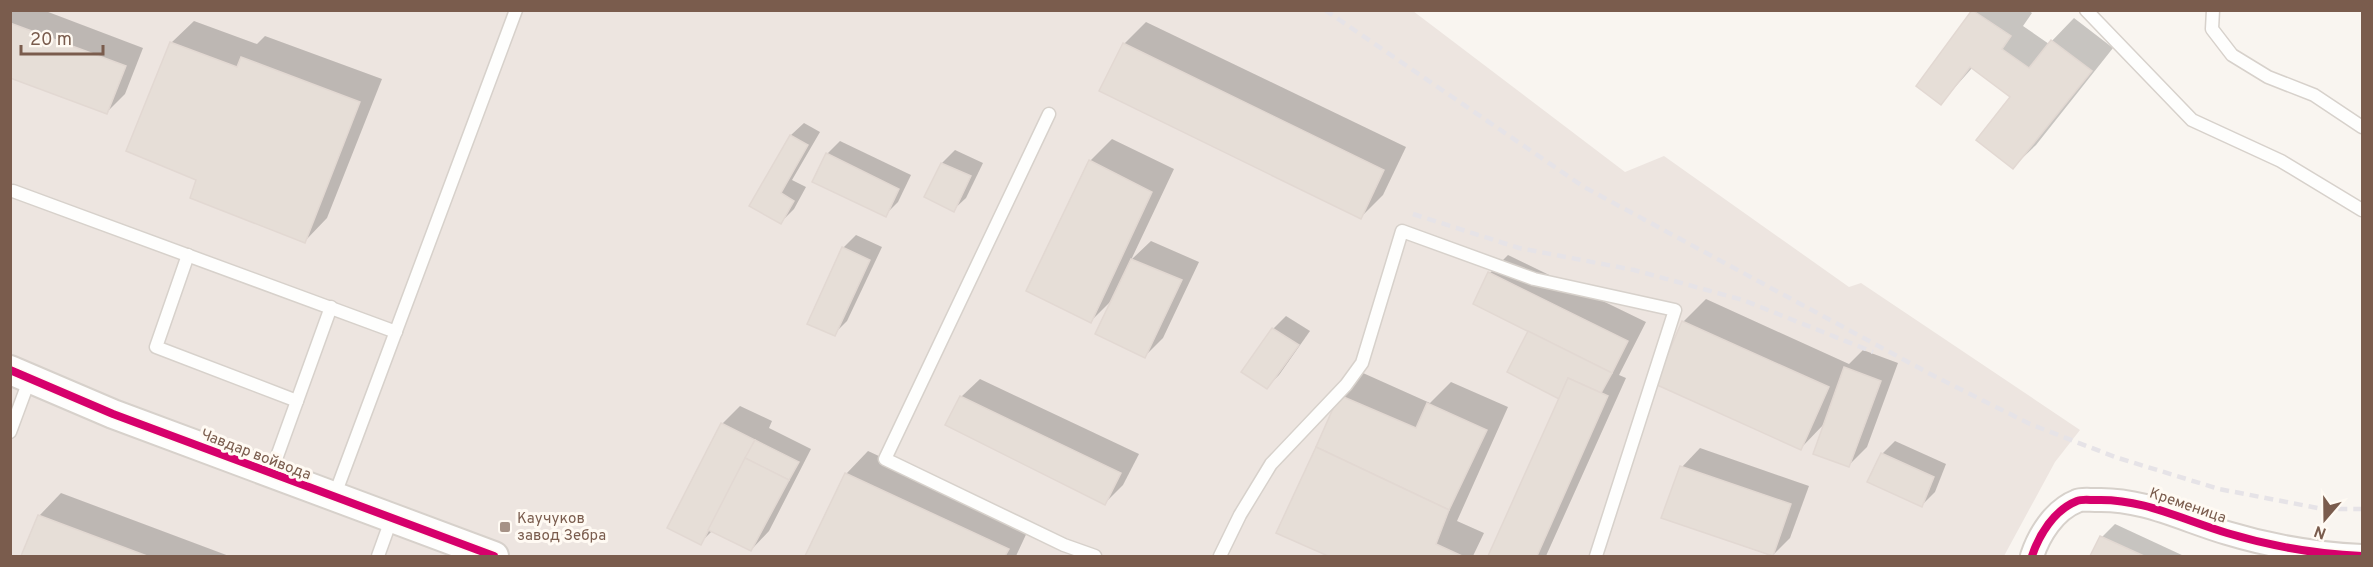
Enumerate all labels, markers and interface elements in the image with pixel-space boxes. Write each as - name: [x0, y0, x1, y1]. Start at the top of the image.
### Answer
- scale bar: [21, 18, 104, 56]
- text: 20 m: [30, 29, 72, 52]
- street label: Чавдар войвода: [198, 426, 313, 485]
- street label: Кременица: [2147, 484, 2228, 528]
- north arrow: [2295, 489, 2355, 549]
- place label: Каучуков завод Зебра: [517, 510, 606, 546]
- marker: Каучуков завод Зебра: [498, 520, 512, 534]
- text: N: [2312, 520, 2329, 543]

